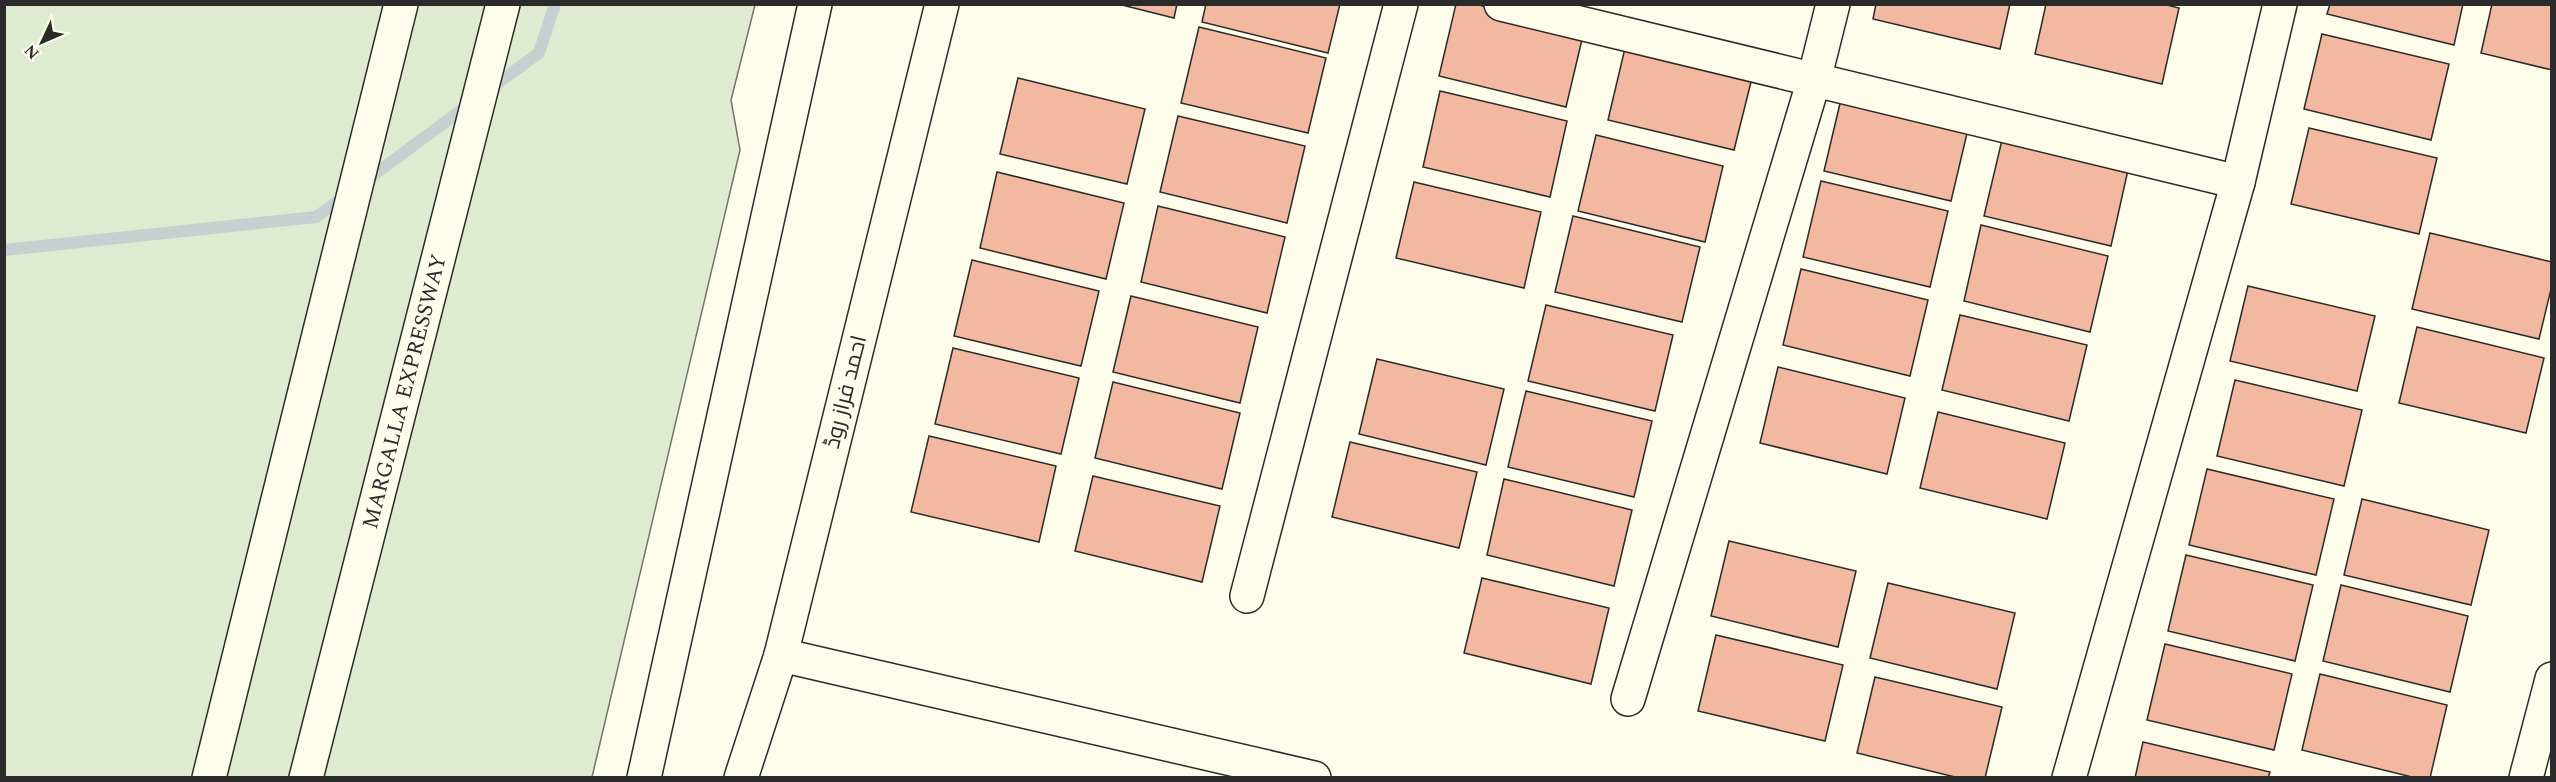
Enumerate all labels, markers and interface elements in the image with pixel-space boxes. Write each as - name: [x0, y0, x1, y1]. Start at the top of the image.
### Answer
- north arrow: [12, 12, 72, 72]
- text: N: [19, 39, 45, 65]
- street label: MARGALLA EXPRESSWAY: [354, 250, 455, 532]
- street label: احمد فراز روڈ: [816, 332, 876, 452]

